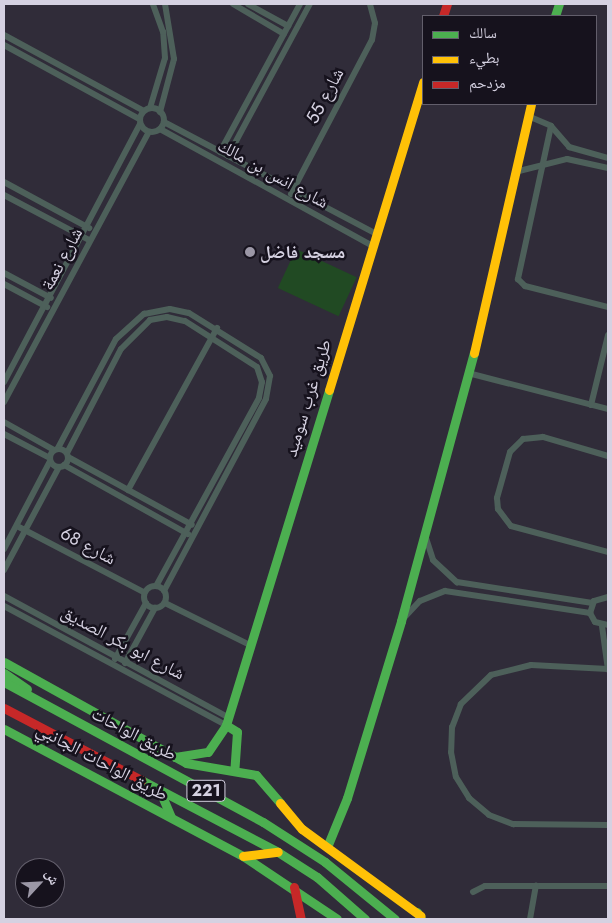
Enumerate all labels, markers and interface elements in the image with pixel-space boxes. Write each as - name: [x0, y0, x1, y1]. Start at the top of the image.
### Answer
- legend: [422, 15, 597, 105]
- text: سالك: [469, 22, 497, 44]
- text: بطيء: [469, 47, 499, 69]
- street label: شارع 55: [301, 64, 349, 128]
- text: مزدحم: [469, 72, 506, 94]
- street label: شارع انس بن مالك: [214, 135, 332, 213]
- street label: شارع نعمة: [37, 224, 87, 294]
- place label: مسجد فاضل: [260, 241, 345, 263]
- marker: مسجد فاضل: [244, 246, 256, 258]
- street label: طريق غرب سوميد: [280, 337, 336, 459]
- street label: شارع 68: [57, 522, 119, 570]
- street label: شارع ابو بكر الصديق: [57, 601, 189, 685]
- street label: طريق الواحات: [88, 703, 180, 765]
- street label: طريق الواحات الجانبي: [33, 718, 171, 806]
- road number: 221: [186, 778, 226, 804]
- north arrow: [15, 858, 65, 908]
- text: ش: [40, 866, 65, 888]

